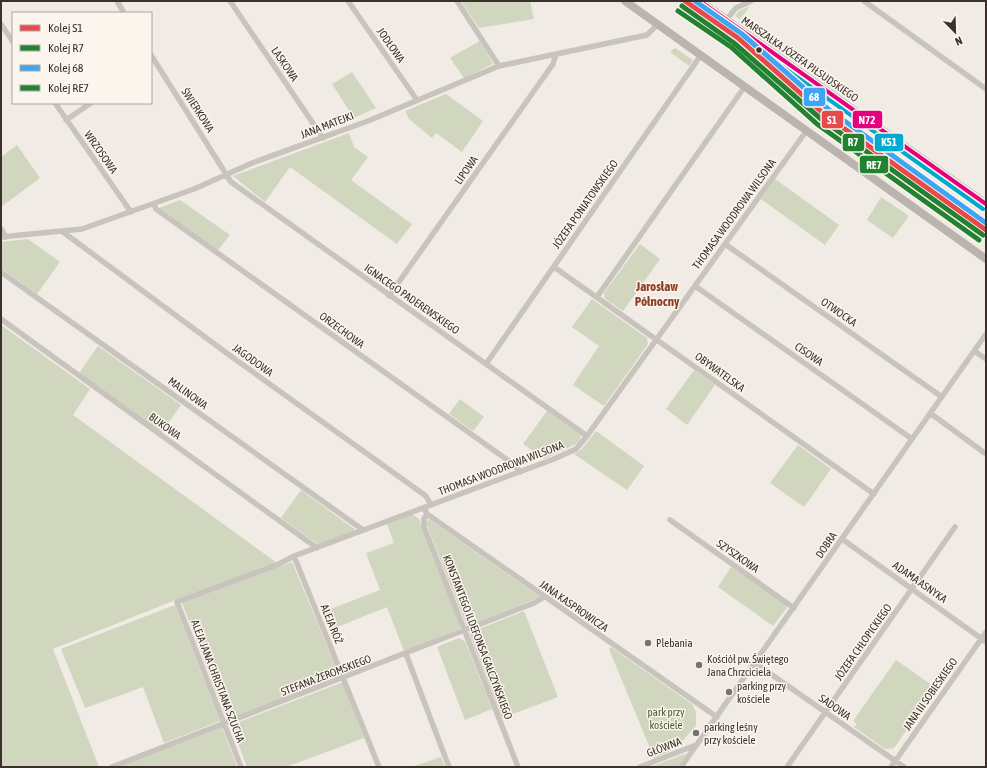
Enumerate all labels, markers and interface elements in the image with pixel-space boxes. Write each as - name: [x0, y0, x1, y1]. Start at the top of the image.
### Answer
- legend: [12, 12, 152, 104]
- north arrow: [935, 12, 975, 52]
- street label: MARSZAŁKA JÓZEFA PIŁSUDSKIEGO: [739, 14, 861, 104]
- text: Kolej S1: [48, 21, 83, 35]
- street label: JODŁOWA: [375, 25, 408, 65]
- text: N: [954, 34, 964, 48]
- text: Kolej R7: [48, 41, 84, 55]
- street label: LASKOWA: [269, 45, 301, 84]
- unlabelled marker: [754, 45, 764, 55]
- text: Kolej 68: [48, 61, 84, 75]
- text: Kolej RE7: [48, 81, 89, 95]
- street label: ŚWIERKOWA: [179, 86, 217, 135]
- line badge: 68: [803, 87, 826, 107]
- text: 68: [809, 91, 819, 103]
- street label: JANA MATEJKI: [299, 109, 355, 141]
- line badge: S1: [821, 110, 844, 129]
- line badge: N72: [852, 110, 883, 129]
- text: S1: [827, 114, 837, 126]
- text: N72: [859, 114, 875, 126]
- street label: WRZOSOWA: [82, 129, 120, 176]
- line badge: R7: [842, 133, 865, 152]
- line badge: K51: [874, 133, 904, 152]
- text: R7: [848, 136, 858, 148]
- text: K51: [881, 136, 897, 148]
- street label: LIPOWA: [452, 153, 480, 187]
- line badge: RE7: [859, 155, 889, 174]
- street label: THOMASA WOODROWA WILSONA: [690, 156, 778, 271]
- street label: JÓZEFA PONIATOWSKIEGO: [550, 157, 620, 251]
- text: RE7: [866, 159, 882, 171]
- street label: IGNACEGO PADEREWSKIEGO: [362, 262, 462, 336]
- district label: Jarosław Północny: [635, 279, 680, 309]
- street label: OTWOCKA: [819, 295, 860, 329]
- street label: ORZECHOWA: [317, 310, 367, 351]
- street label: CISOWA: [793, 340, 826, 368]
- street label: JAGODOWA: [231, 341, 276, 379]
- street label: OBYWATELSKA: [693, 350, 748, 394]
- street label: MALINOWA: [166, 375, 211, 412]
- street label: BUKOWA: [147, 410, 184, 442]
- street label: THOMASA WOODROWA WILSONA: [437, 438, 566, 497]
- street label: DOBRA: [813, 529, 839, 560]
- street label: SZYSZKOWA: [715, 537, 762, 575]
- street label: KONSTANTEGO ILDEFONSA GAŁCZYŃSKIEGO: [441, 553, 515, 721]
- street label: ADAMA ASNYKA: [891, 559, 950, 605]
- street label: JANA KASPROWICZA: [537, 578, 611, 634]
- street label: JÓZEFA CHŁOPICKIEGO: [832, 601, 894, 683]
- street label: ALEJA RÓŻ: [319, 603, 345, 645]
- street label: ALEJA JANA CHRISTIANA SZUCHA: [189, 618, 247, 745]
- place label: Plebania: [656, 637, 693, 649]
- marker: Plebania: [643, 638, 653, 648]
- street label: STEFANA ŻEROMSKIEGO: [279, 652, 373, 698]
- place label: Kościół pw. Świętego Jana Chrzciciela: [707, 653, 789, 678]
- street label: JANA III SOBIESKIEGO: [900, 655, 960, 733]
- marker: Kościół pw. Świętego Jana Chrzciciela: [694, 660, 704, 670]
- place label: parking przy kościele: [737, 680, 787, 705]
- marker: parking przy kościele: [724, 687, 734, 697]
- street label: SADOWA: [817, 692, 854, 722]
- park label: park przy kościele: [648, 706, 685, 731]
- place label: parking leśny przy kościele: [704, 721, 758, 746]
- marker: parking leśny przy kościele: [691, 728, 701, 738]
- street label: GŁÓWNA: [645, 735, 684, 759]

